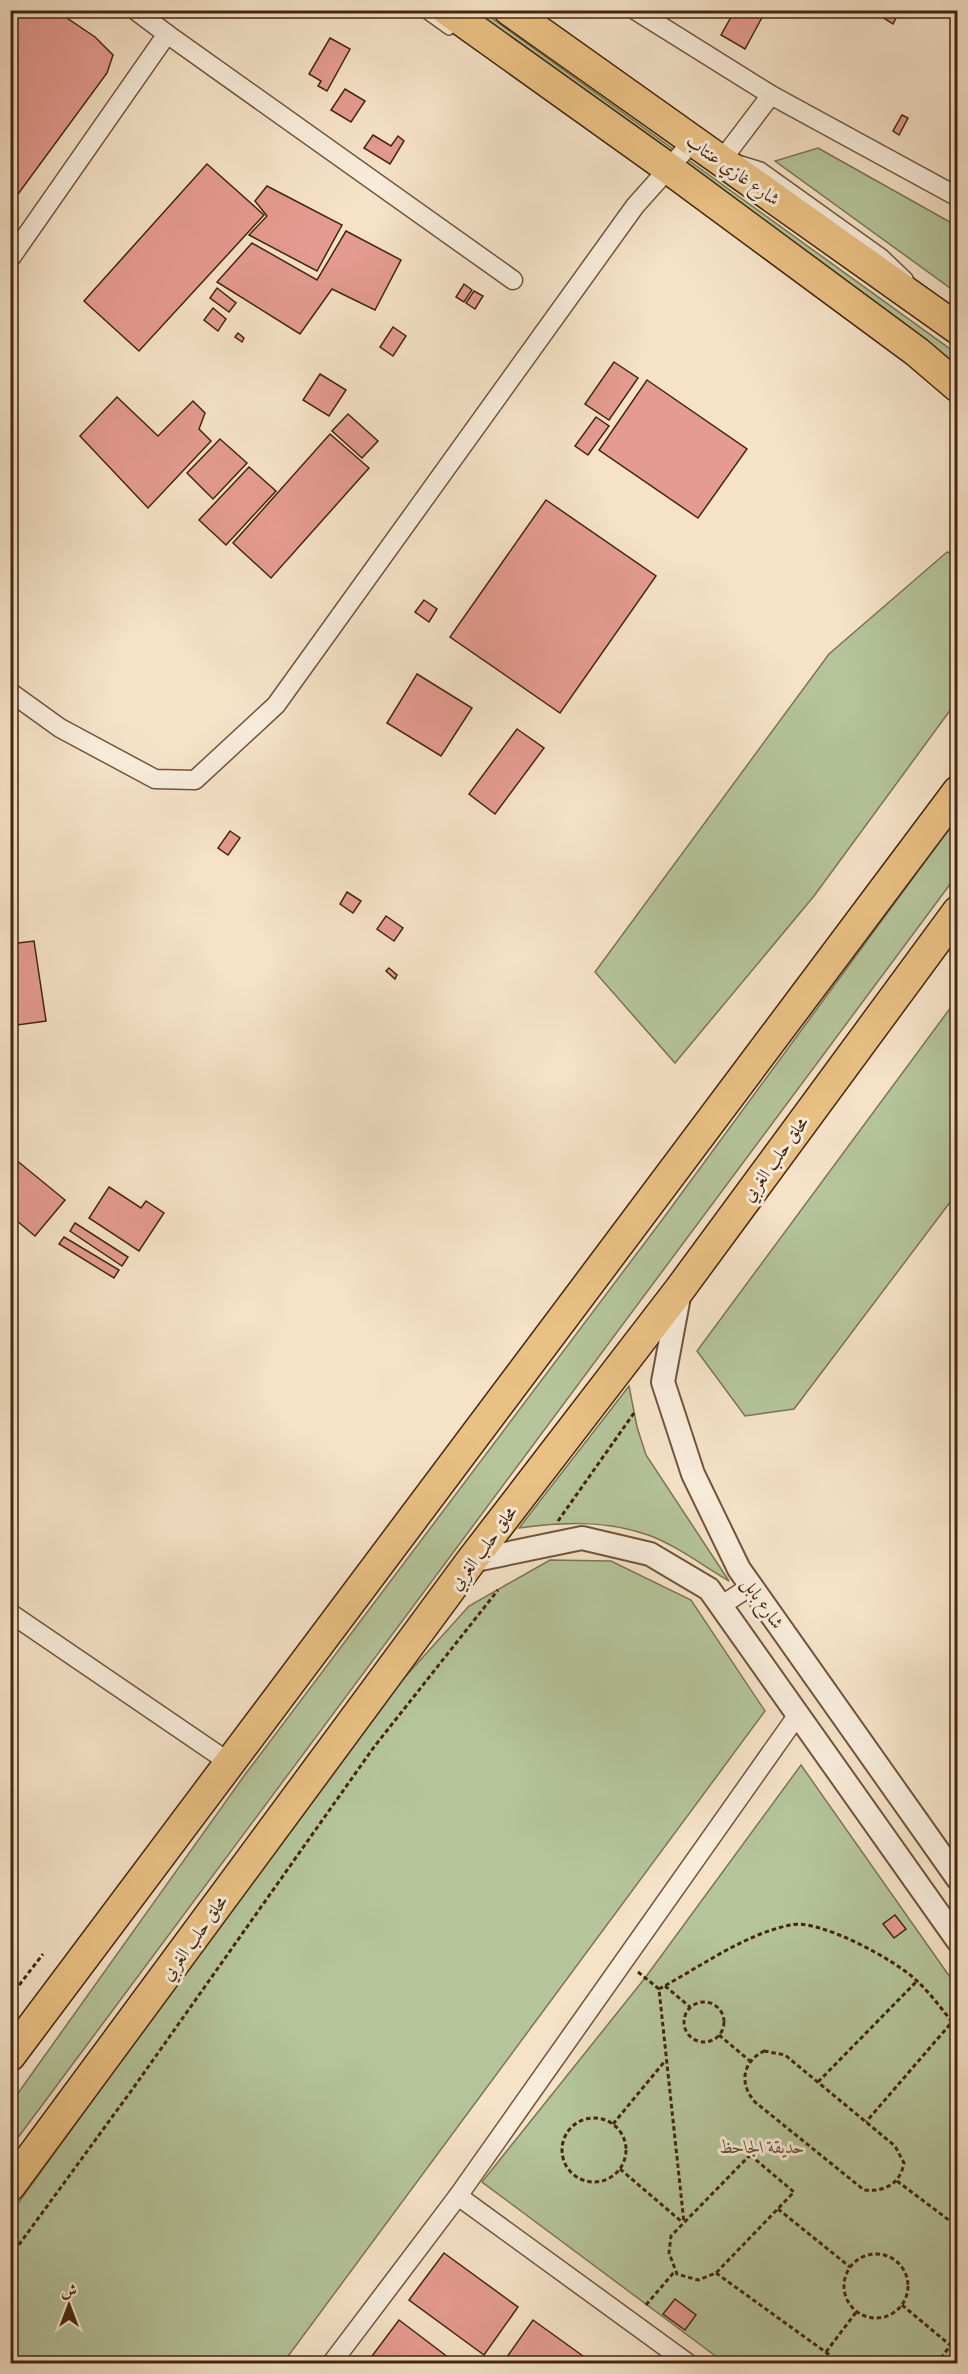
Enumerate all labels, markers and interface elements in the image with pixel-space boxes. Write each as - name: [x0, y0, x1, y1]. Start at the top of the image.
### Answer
- street label: شارع غازي عنتاب: [680, 130, 783, 214]
- street label: محلق حلب الغربي: [738, 1113, 816, 1208]
- street label: محلق حلب الغربي: [445, 1502, 525, 1597]
- street label: شارع بابل: [734, 1574, 788, 1635]
- street label: محلق حلب الغربي: [157, 1892, 235, 1987]
- park label: حديقة الجاحظ: [719, 2137, 805, 2159]
- north arrow: [39, 2275, 99, 2335]
- text: ش: [61, 2281, 77, 2301]

